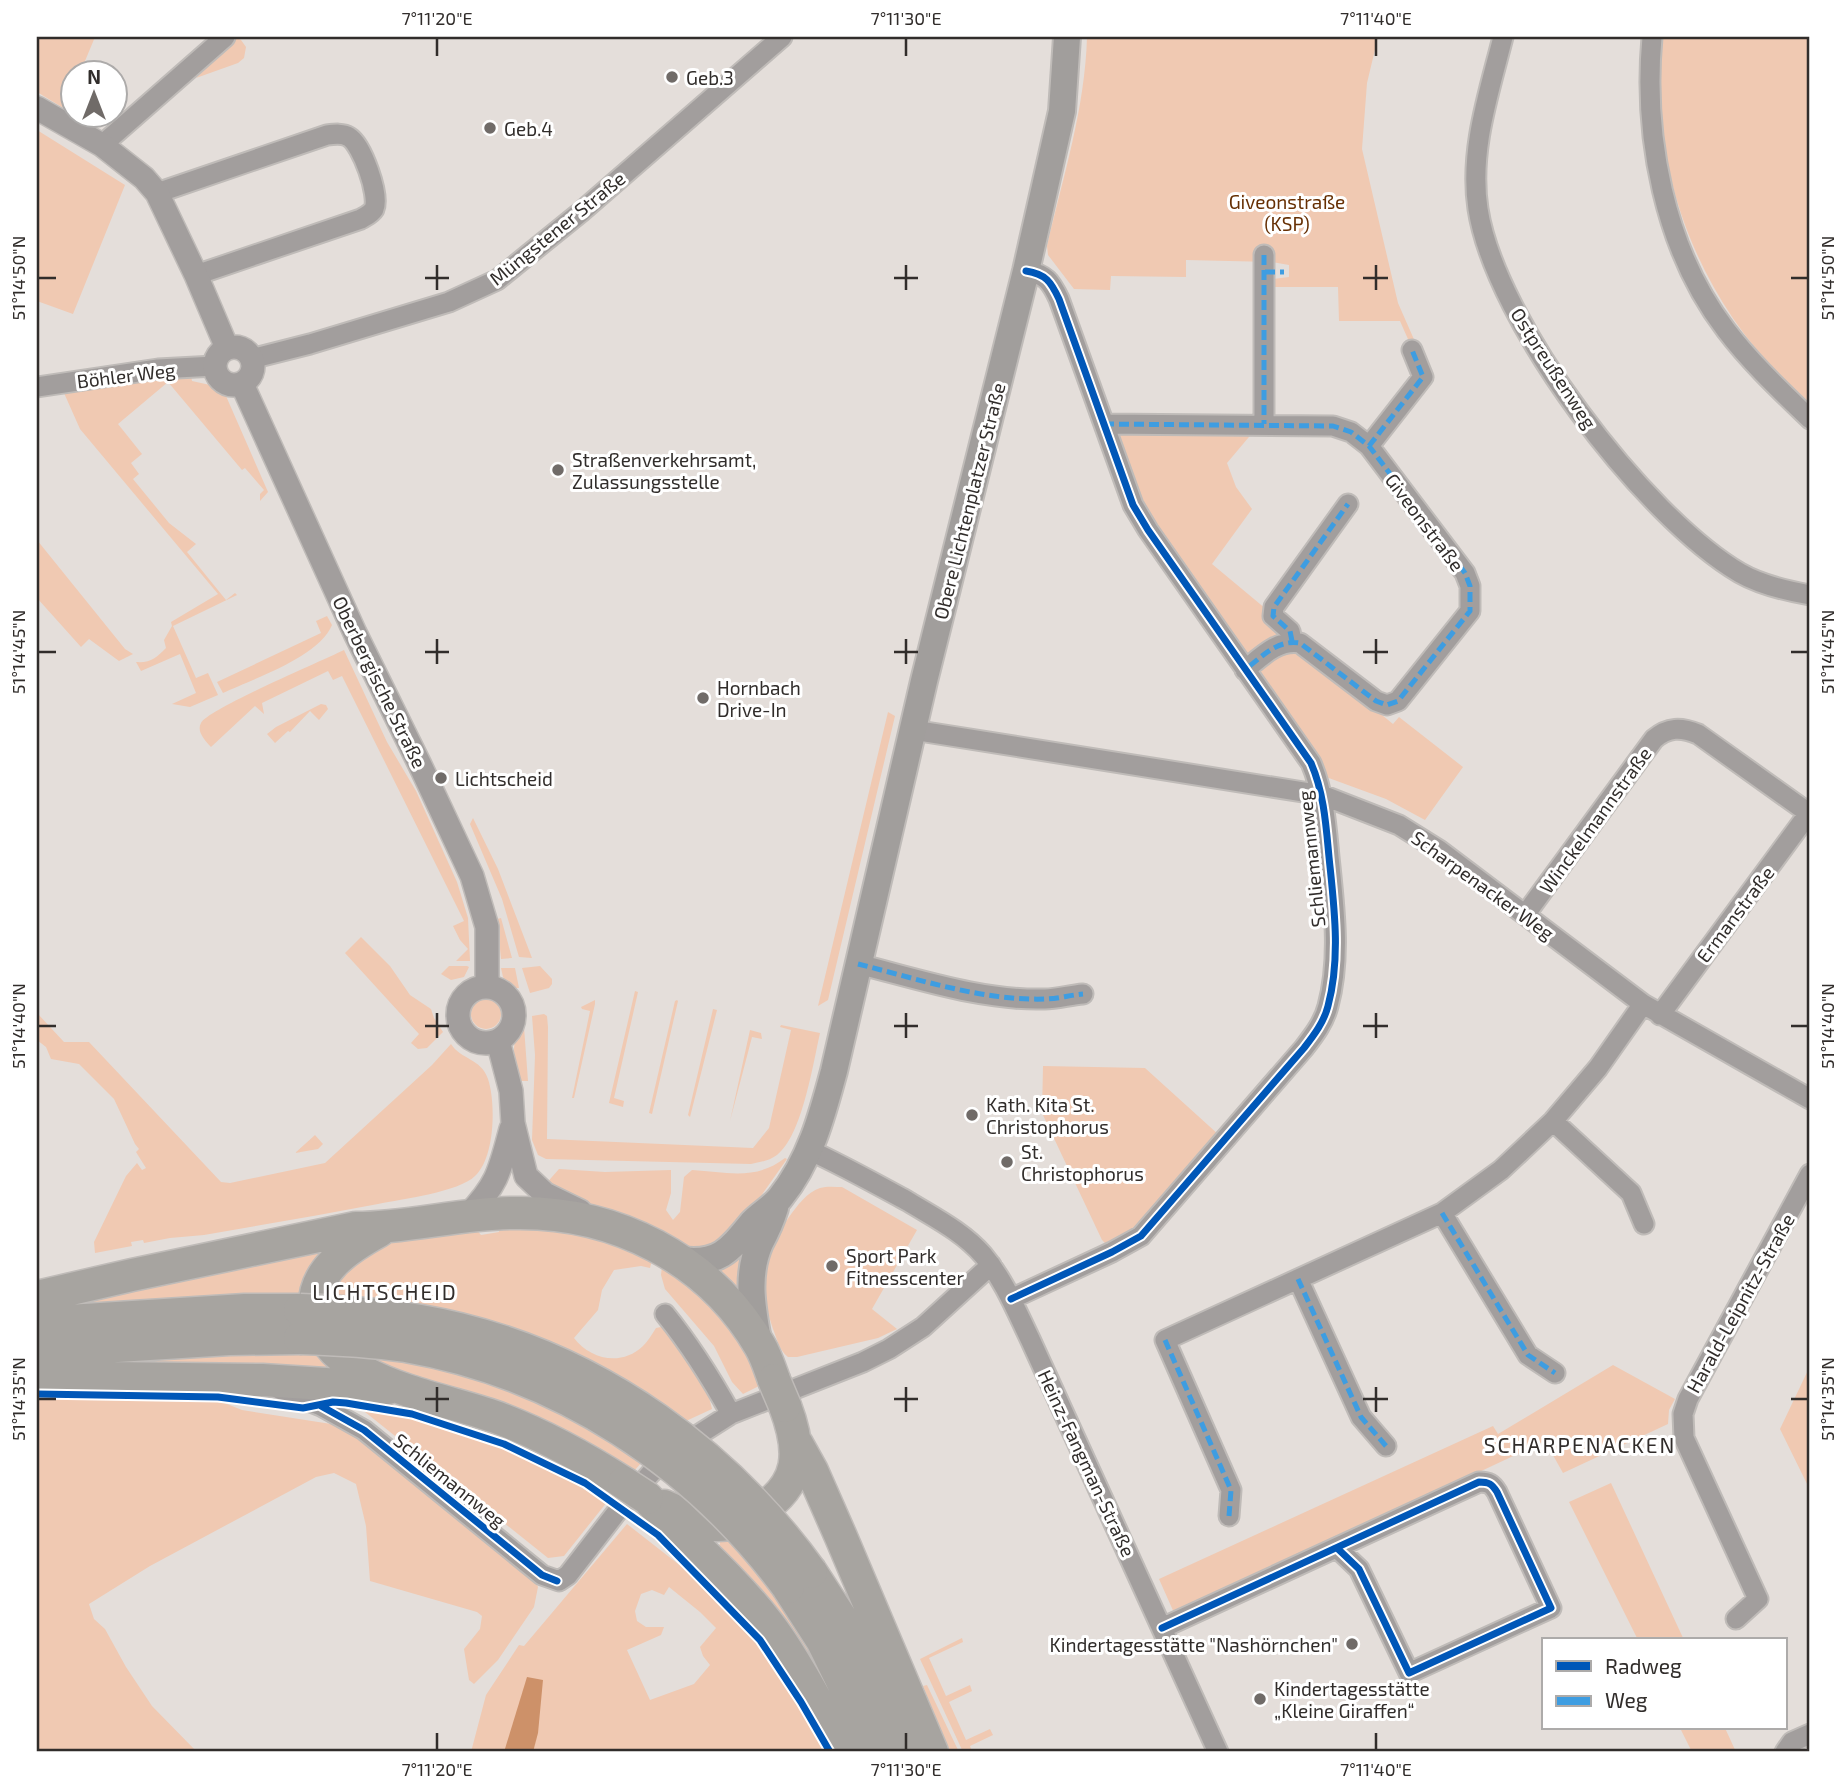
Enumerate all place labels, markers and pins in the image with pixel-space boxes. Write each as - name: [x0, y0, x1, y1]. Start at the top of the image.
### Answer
- place label: Geb.3: [686, 66, 734, 89]
- marker: Geb.3: [664, 69, 680, 85]
- place label: Geb.4: [504, 117, 553, 140]
- marker: Geb.4: [482, 120, 498, 136]
- place label: Straßenverkehrsamt, Zulassungsstelle: [572, 448, 756, 493]
- marker: Straßenverkehrsamt, Zulassungsstelle: [550, 462, 566, 478]
- place label: Hornbach Drive-In: [717, 676, 801, 721]
- marker: Hornbach Drive-In: [695, 690, 711, 706]
- place label: Lichtscheid: [455, 767, 553, 790]
- marker: Lichtscheid: [433, 770, 449, 786]
- place label: Kath. Kita St. Christophorus: [986, 1093, 1109, 1138]
- marker: Kath. Kita St. Christophorus: [964, 1107, 980, 1123]
- place label: St. Christophorus: [1021, 1140, 1144, 1185]
- marker: St. Christophorus: [999, 1154, 1015, 1170]
- place label: Sport Park Fitnesscenter: [846, 1244, 965, 1289]
- marker: Sport Park Fitnesscenter: [824, 1258, 840, 1274]
- place label: Kindertagesstätte "Nashörnchen": [1049, 1633, 1338, 1656]
- marker: Kindertagesstätte "Nashörnchen": [1344, 1636, 1360, 1652]
- place label: Kindertagesstätte „Kleine Giraffen“: [1274, 1677, 1430, 1722]
- marker: Kindertagesstätte „Kleine Giraffen“: [1252, 1691, 1268, 1707]

